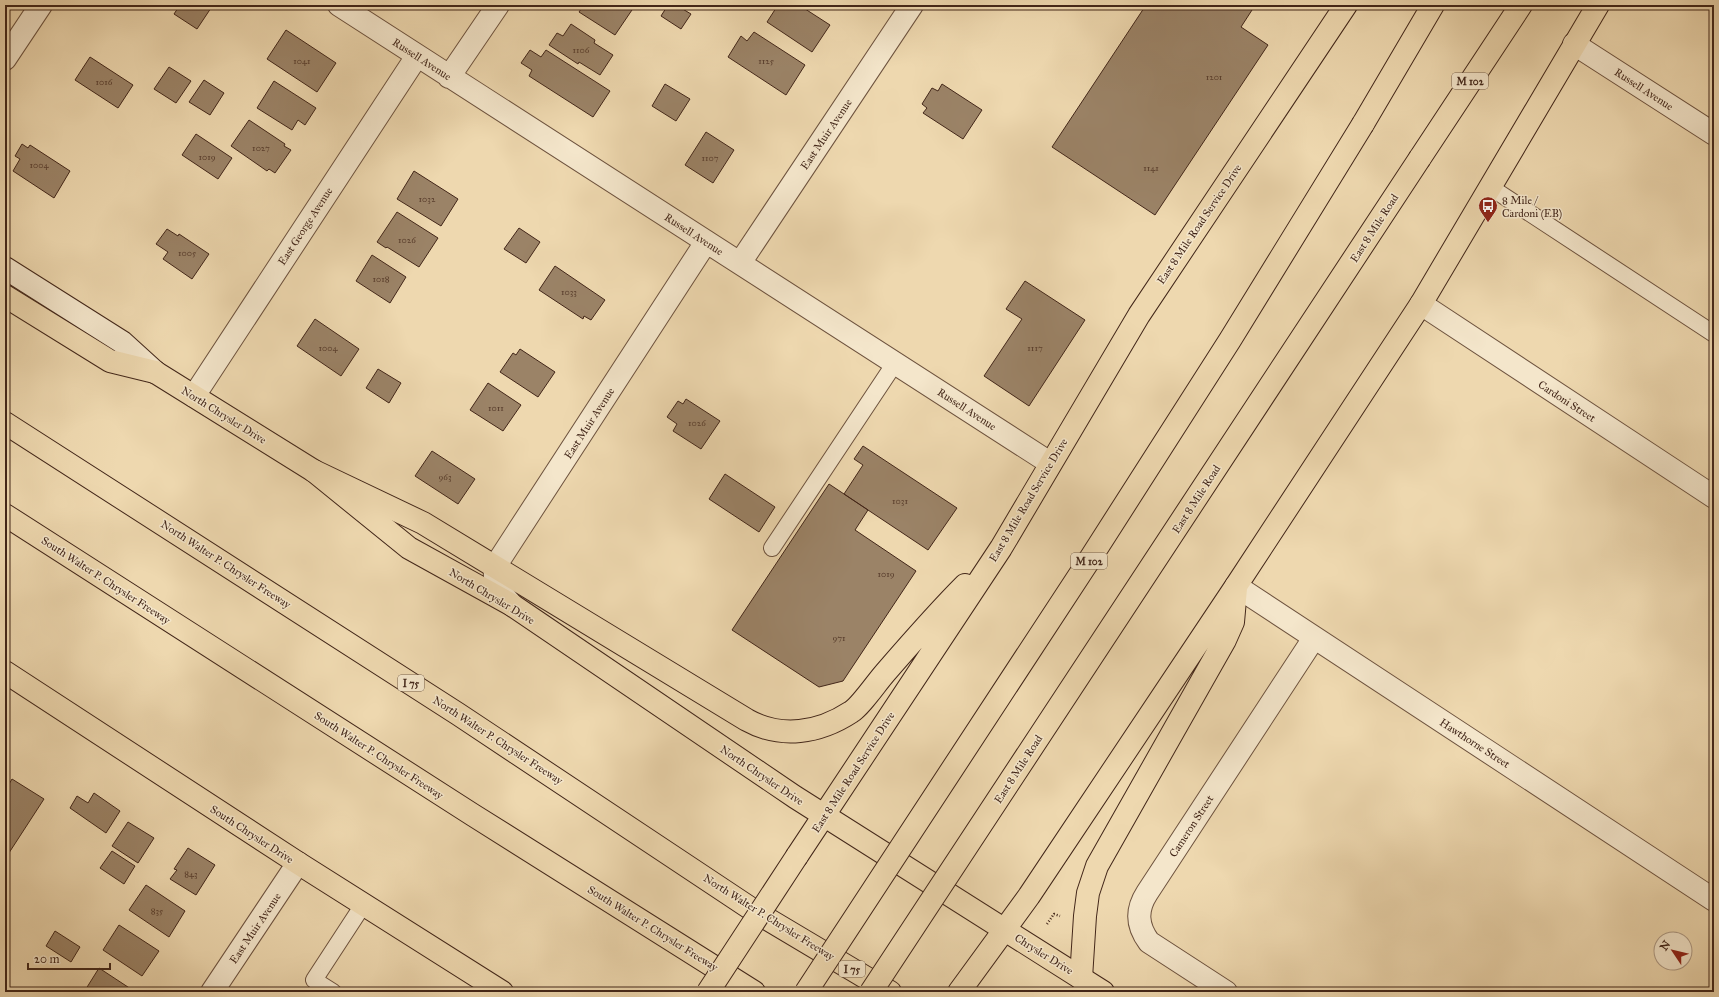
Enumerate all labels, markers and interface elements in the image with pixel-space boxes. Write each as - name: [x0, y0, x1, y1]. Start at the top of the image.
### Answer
- street label: Russell Avenue: [390, 36, 454, 83]
- house number: 1106: [573, 44, 590, 55]
- house number: 1041: [293, 55, 311, 66]
- house number: 1125: [758, 55, 775, 66]
- street label: Russell Avenue: [1612, 66, 1676, 113]
- house number: 1201: [1206, 71, 1223, 82]
- road number: M 102: [1452, 73, 1488, 89]
- house number: 1016: [96, 76, 113, 87]
- street label: East Muir Avenue: [798, 96, 855, 172]
- house number: 1027: [252, 142, 270, 153]
- house number: 1019: [199, 151, 216, 162]
- house number: 1107: [701, 152, 719, 163]
- house number: 1004: [29, 159, 49, 170]
- house number: 1141: [1143, 162, 1159, 173]
- street label: East 8 Mile Road Service Drive: [1154, 162, 1245, 287]
- street label: East George Avenue: [275, 185, 336, 268]
- street label: East 8 Mile Road: [1348, 191, 1402, 265]
- house number: 1032: [419, 193, 436, 204]
- place label: 8 Mile / Cardoni (EB): [1502, 194, 1562, 220]
- bus stop icon: 8 Mile / Cardoni (EB): [1477, 195, 1499, 223]
- street label: Russell Avenue: [662, 211, 726, 258]
- house number: 1026: [398, 234, 416, 245]
- house number: 1005: [178, 247, 197, 258]
- house number: 1018: [372, 273, 390, 284]
- house number: 1033: [561, 286, 577, 297]
- house number: 1004: [318, 342, 338, 353]
- house number: 1117: [1027, 342, 1043, 353]
- street label: Cardoni Street: [1535, 378, 1598, 425]
- street label: North Chrysler Drive: [179, 384, 269, 447]
- street label: East Muir Avenue: [562, 385, 618, 461]
- street label: Russell Avenue: [935, 386, 999, 433]
- house number: 1011: [488, 402, 504, 413]
- house number: 1026: [688, 417, 706, 428]
- street label: East 8 Mile Road Service Drive: [986, 436, 1071, 564]
- street label: East 8 Mile Road: [1170, 462, 1224, 536]
- house number: 963: [438, 471, 452, 482]
- house number: 1031: [892, 495, 908, 506]
- street label: North Walter P. Chrysler Freeway: [158, 518, 294, 612]
- street label: South Walter P. Chrysler Freeway: [39, 534, 173, 627]
- road number: M 102: [1071, 553, 1107, 569]
- street label: North Chrysler Drive: [447, 566, 537, 627]
- house number: 1019: [878, 568, 895, 579]
- house number: 971: [832, 632, 846, 643]
- road number: I 75: [398, 675, 424, 691]
- street label: North Walter P. Chrysler Freeway: [430, 694, 566, 788]
- street label: South Walter P. Chrysler Freeway: [312, 709, 446, 802]
- street label: East 8 Mile Road Service Drive: [809, 709, 898, 835]
- street label: Hawthorne Street: [1437, 716, 1512, 771]
- street label: East 8 Mile Road: [992, 732, 1046, 806]
- street label: North Chrysler Drive: [718, 743, 806, 808]
- street label: Cameron Street: [1167, 793, 1216, 860]
- street label: South Chrysler Drive: [208, 803, 296, 866]
- house number: 843: [184, 868, 198, 879]
- street label: North Walter P. Chrysler Freeway: [701, 872, 837, 964]
- street label: South Walter P. Chrysler Freeway: [585, 883, 721, 974]
- street label: East Muir Avenue: [227, 890, 284, 966]
- house number: 835: [151, 905, 164, 916]
- street label: Chrysler Drive: [1012, 931, 1076, 978]
- north arrow: [1653, 931, 1693, 971]
- text: N: [1657, 937, 1674, 953]
- scale bar: [28, 945, 110, 971]
- text: 20 m: [34, 952, 60, 966]
- road number: I 75: [839, 961, 865, 977]

